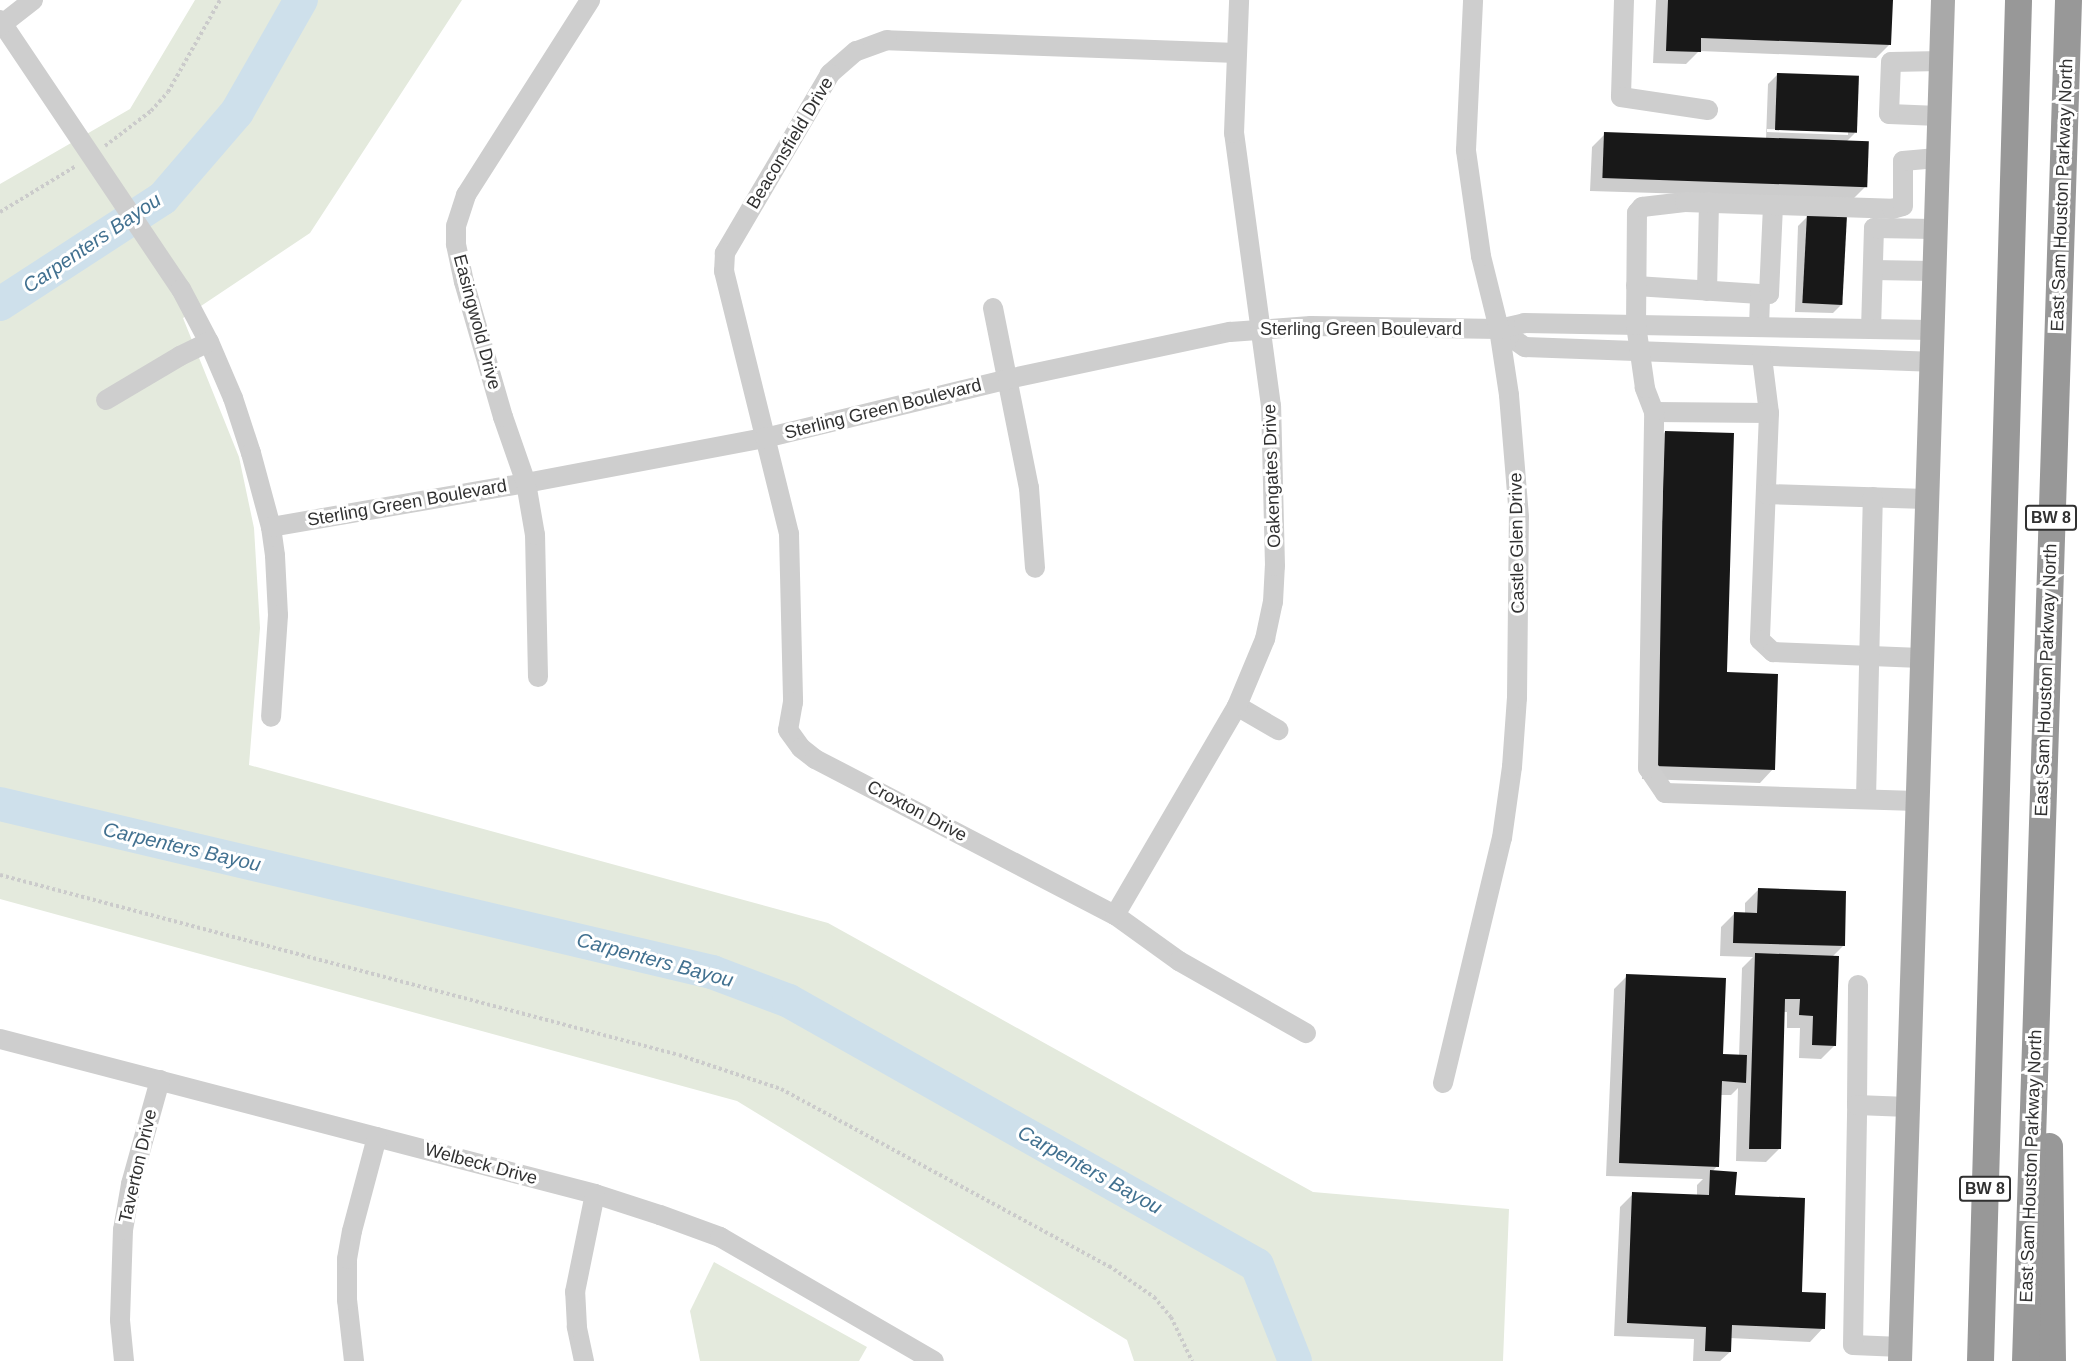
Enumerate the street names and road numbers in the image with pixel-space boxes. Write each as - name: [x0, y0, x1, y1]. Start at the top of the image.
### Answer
- street label: East Sam Houston Parkway North: [2046, 58, 2078, 332]
- street label: Beaconsfield Drive: [742, 73, 838, 213]
- street label: Easingwold Drive: [449, 252, 505, 392]
- street label: Sterling Green Boulevard: [1260, 318, 1462, 340]
- street label: Sterling Green Boulevard: [782, 374, 984, 444]
- street label: Oakengates Drive: [1259, 404, 1285, 548]
- street label: Castle Glen Drive: [1505, 472, 1529, 614]
- street label: Sterling Green Boulevard: [306, 475, 508, 531]
- road number: BW 8: [2024, 505, 2078, 531]
- street label: East Sam Houston Parkway North: [2030, 543, 2062, 817]
- street label: Croxton Drive: [863, 776, 971, 846]
- street label: East Sam Houston Parkway North: [2015, 1029, 2047, 1303]
- street label: Taverton Drive: [114, 1107, 162, 1225]
- street label: Welbeck Drive: [422, 1139, 540, 1189]
- road number: BW 8: [1958, 1176, 2012, 1202]

